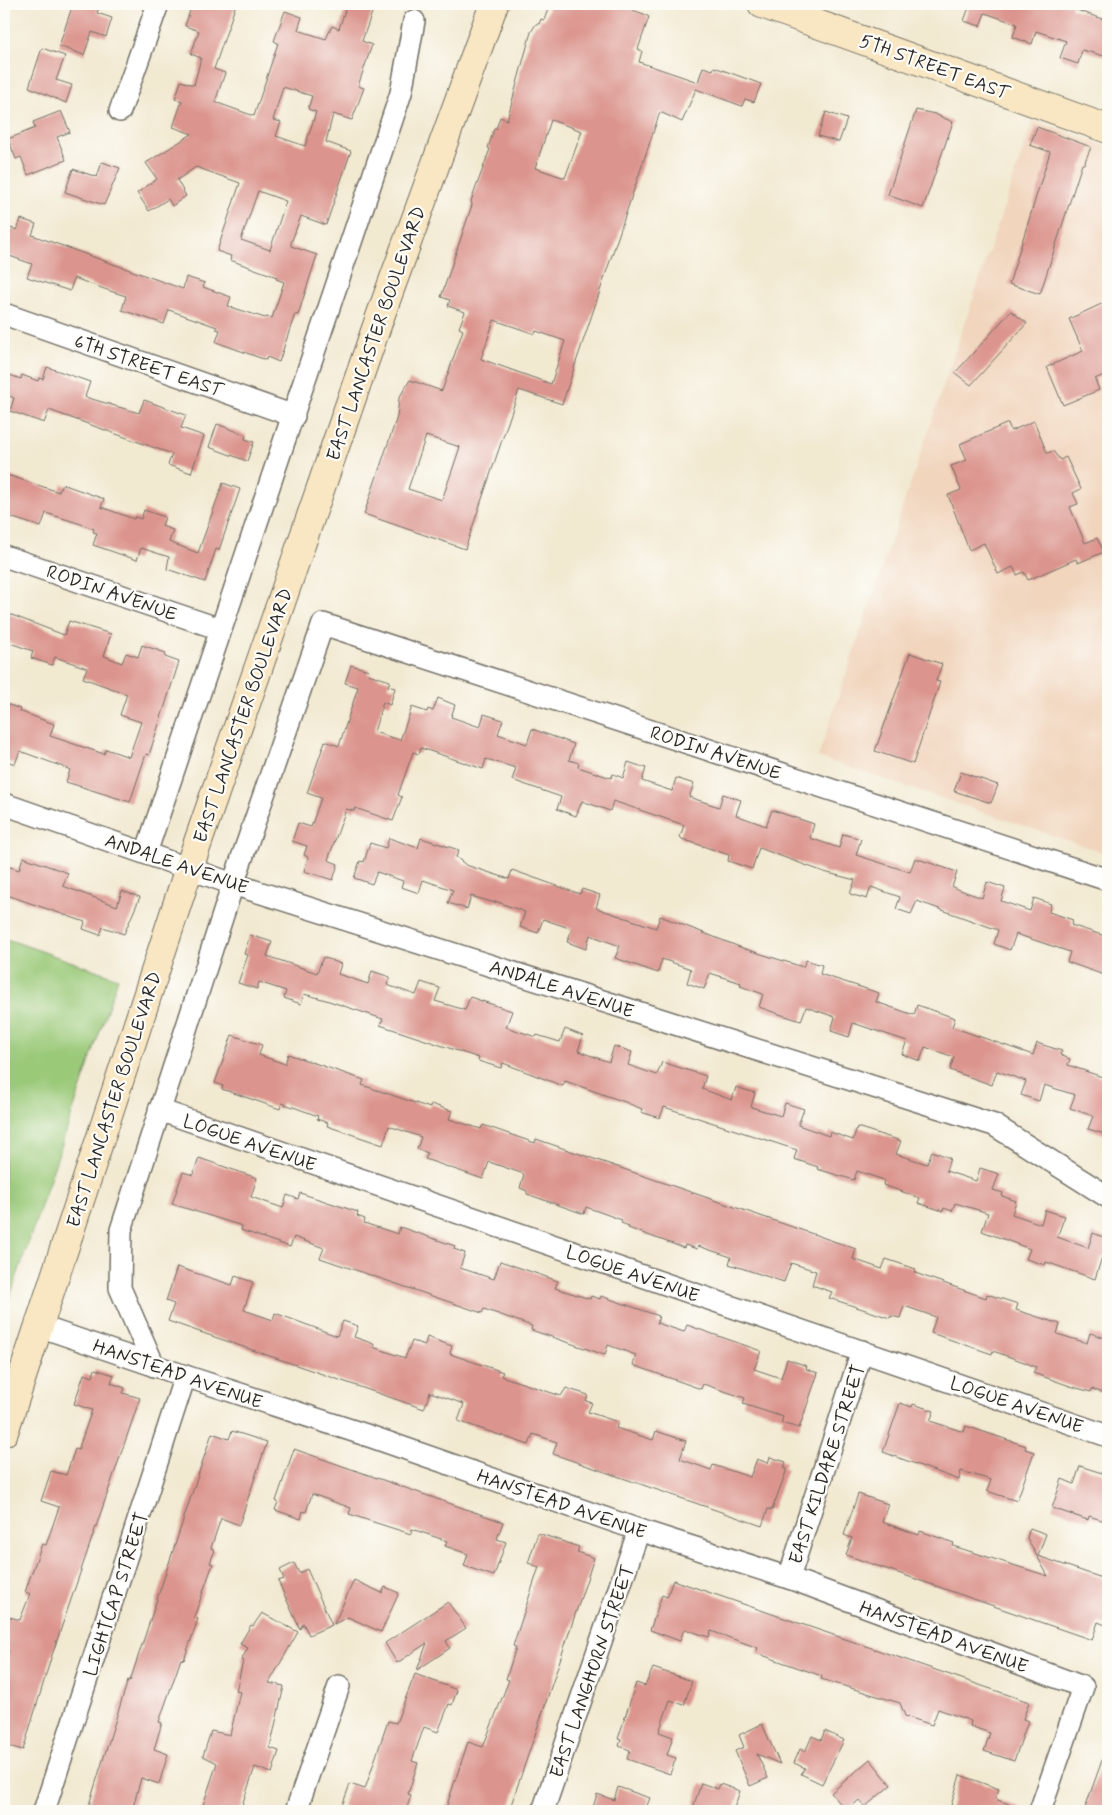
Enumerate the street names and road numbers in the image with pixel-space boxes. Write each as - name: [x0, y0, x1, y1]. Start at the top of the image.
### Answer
- street label: 5TH STREET EAST: [856, 29, 1014, 107]
- street label: EAST LANCASTER BOULEVARD: [321, 203, 432, 464]
- street label: 6TH STREET EAST: [71, 329, 227, 404]
- street label: RODIN AVENUE: [43, 559, 180, 627]
- street label: EAST LANCASTER BOULEVARD: [188, 585, 299, 846]
- street label: RODIN AVENUE: [647, 720, 784, 786]
- street label: ANDALE AVENUE: [101, 828, 252, 901]
- street label: ANDALE AVENUE: [486, 954, 637, 1025]
- street label: EAST LANCASTER BOULEVARD: [61, 968, 168, 1231]
- street label: LOGUE AVENUE: [180, 1109, 319, 1178]
- street label: LOGUE AVENUE: [563, 1240, 702, 1309]
- street label: HANSTEAD AVENUE: [89, 1334, 266, 1415]
- street label: EAST KILDARE STREET: [783, 1361, 872, 1567]
- street label: LOGUE AVENUE: [947, 1371, 1086, 1440]
- street label: HANSTEAD AVENUE: [473, 1464, 650, 1545]
- street label: LIGHTCAP STREET: [78, 1509, 155, 1680]
- street label: EAST LANGHORN STREET: [544, 1562, 641, 1781]
- street label: HANSTEAD AVENUE: [856, 1595, 1031, 1680]

